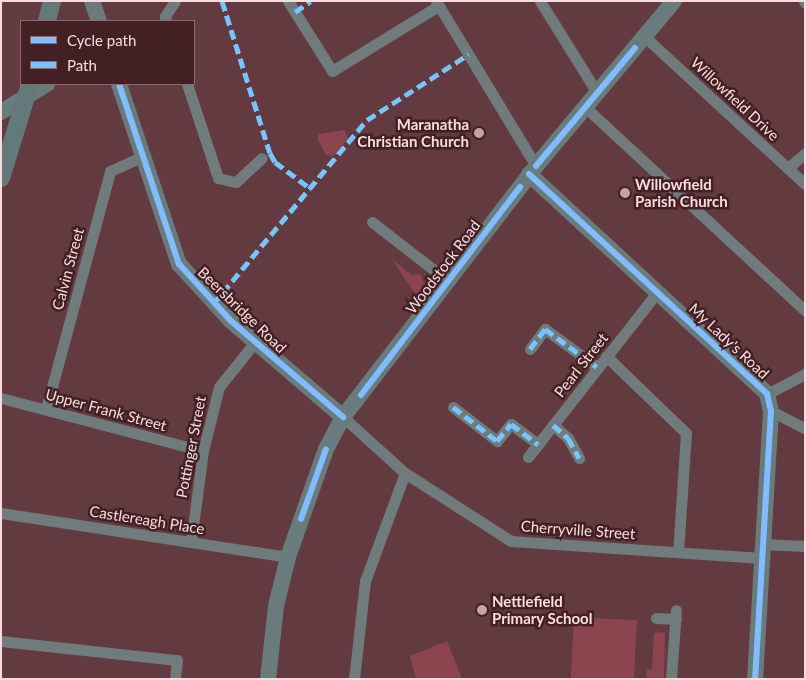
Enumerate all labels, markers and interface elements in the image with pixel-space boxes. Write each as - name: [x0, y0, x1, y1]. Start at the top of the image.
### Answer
- legend: [20, 20, 195, 85]
- text: Cycle path: [67, 31, 136, 49]
- street label: Willowfield Drive: [687, 53, 783, 145]
- text: Path: [67, 56, 97, 74]
- place label: Maranatha Christian Church: [357, 115, 469, 150]
- marker: Maranatha Christian Church: [473, 127, 485, 139]
- place label: Willowfield Parish Church: [635, 175, 728, 210]
- marker: Willowfield Parish Church: [619, 187, 631, 199]
- street label: Woodstock Road: [402, 217, 484, 317]
- street label: Calvin Street: [48, 226, 88, 312]
- street label: Beersbridge Road: [194, 263, 290, 357]
- street label: My Lady's Road: [685, 299, 773, 383]
- street label: Pearl Street: [550, 329, 612, 401]
- street label: Upper Frank Street: [43, 385, 169, 435]
- street label: Pottinger Street: [172, 394, 210, 500]
- street label: Castlereagh Place: [88, 502, 206, 538]
- street label: Cherryville Street: [520, 517, 636, 543]
- place label: Nettlefield Primary School: [492, 592, 593, 627]
- marker: Nettlefield Primary School: [476, 604, 488, 616]

